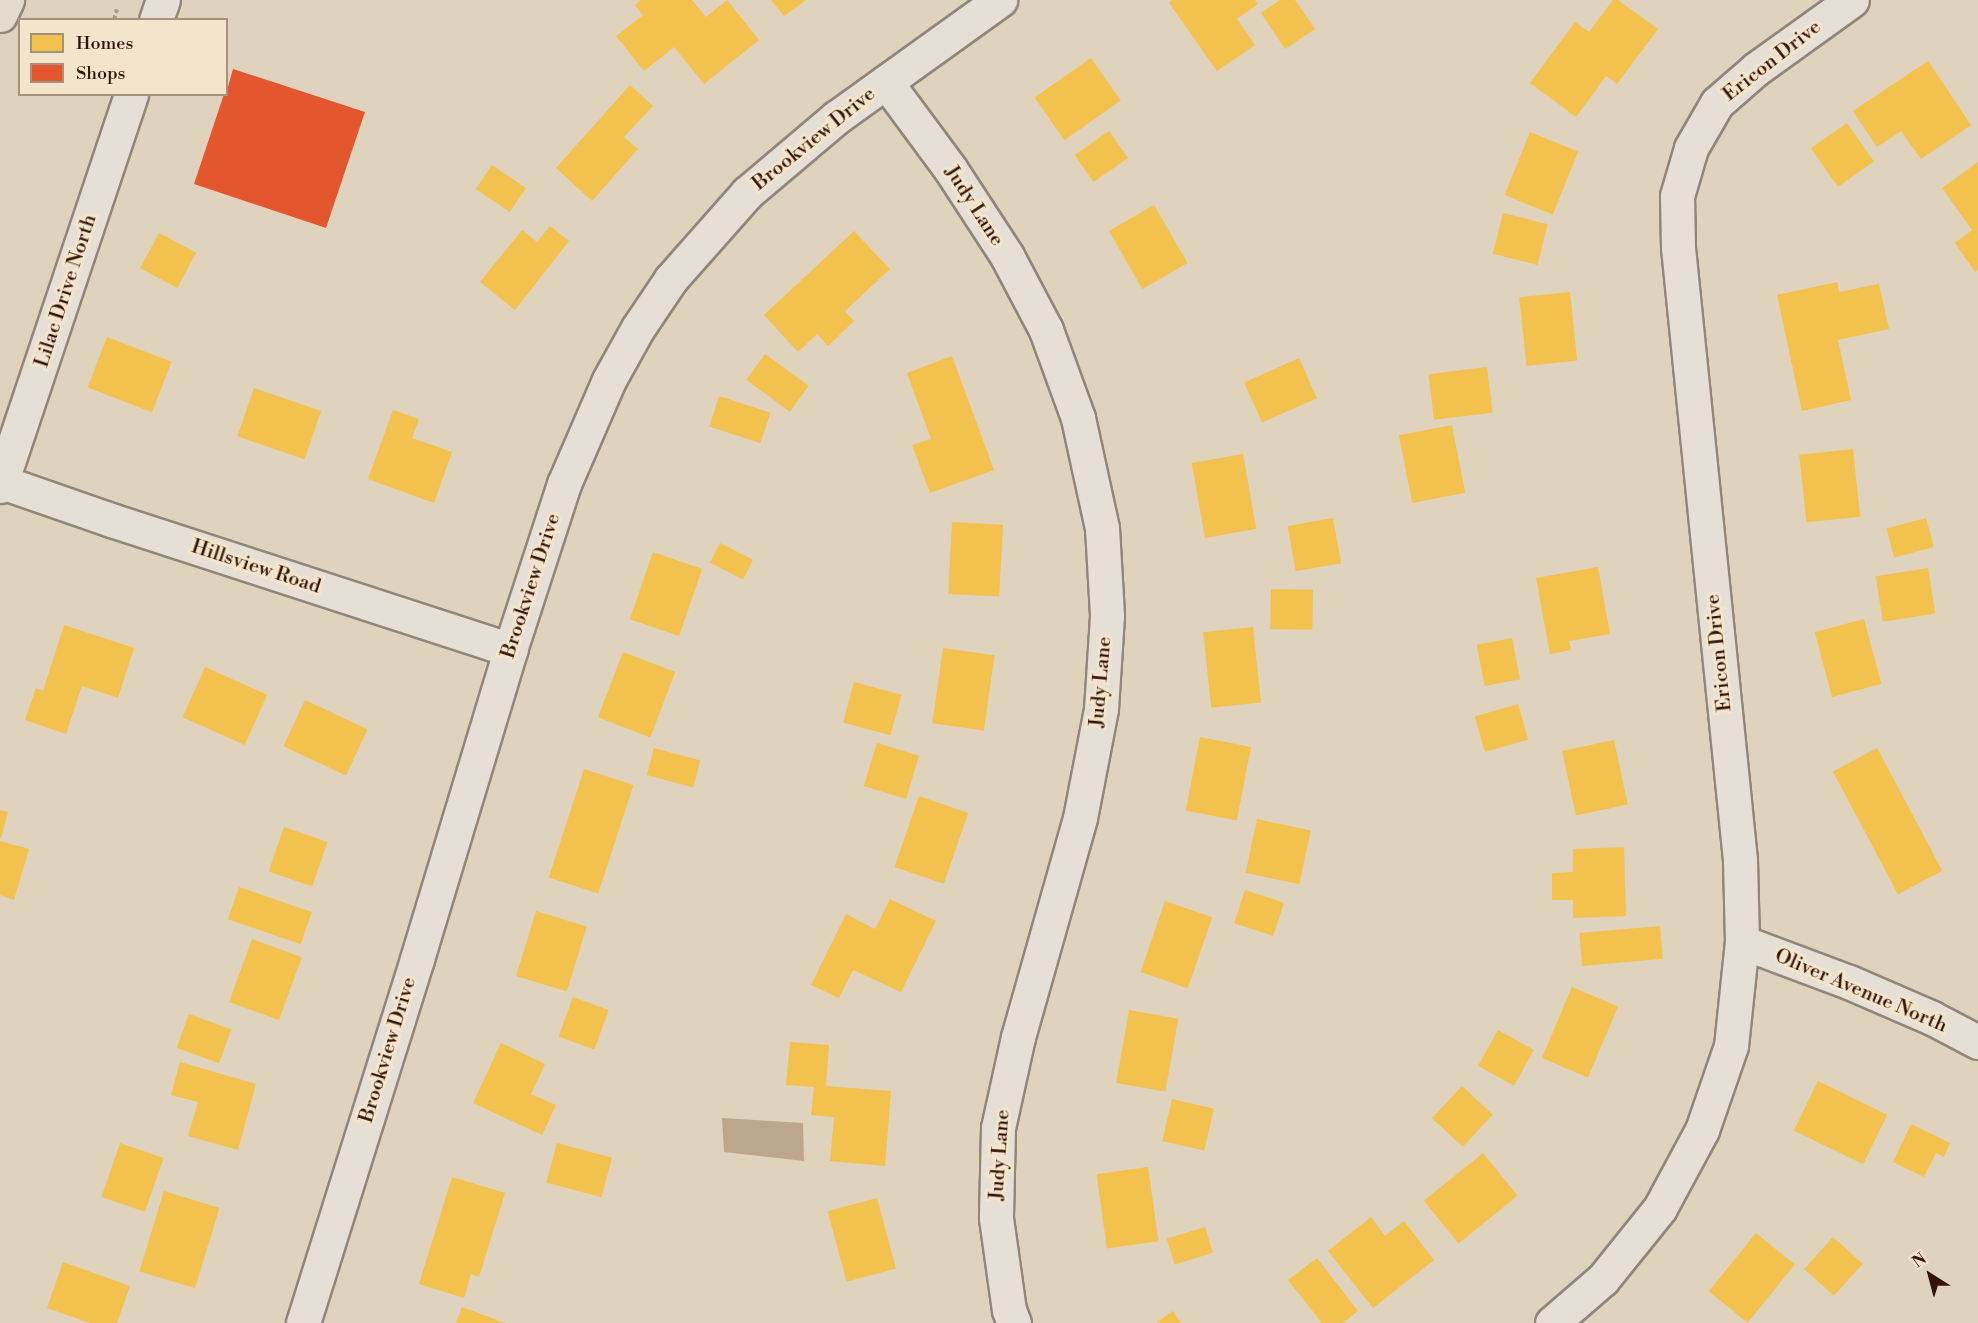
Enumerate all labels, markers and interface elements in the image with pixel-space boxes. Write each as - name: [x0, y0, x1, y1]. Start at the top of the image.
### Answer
- street label: Ericon Drive: [1718, 15, 1826, 107]
- legend: [18, 18, 228, 96]
- text: Homes: [76, 32, 133, 55]
- text: Shops: [76, 62, 125, 85]
- street label: Brookview Drive: [748, 82, 880, 196]
- street label: Judy Lane: [939, 161, 1009, 251]
- street label: Lilac Drive North: [30, 211, 102, 371]
- street label: Brookview Drive: [496, 511, 566, 661]
- street label: Hillsview Road: [188, 535, 324, 599]
- street label: Ericon Drive: [1701, 593, 1737, 713]
- street label: Judy Lane: [1085, 636, 1117, 728]
- street label: Oliver Avenue North: [1771, 944, 1951, 1038]
- street label: Brookview Drive: [354, 974, 422, 1126]
- street label: Judy Lane: [985, 1109, 1015, 1201]
- north arrow: [1900, 1245, 1960, 1305]
- text: N: [1908, 1249, 1930, 1272]

